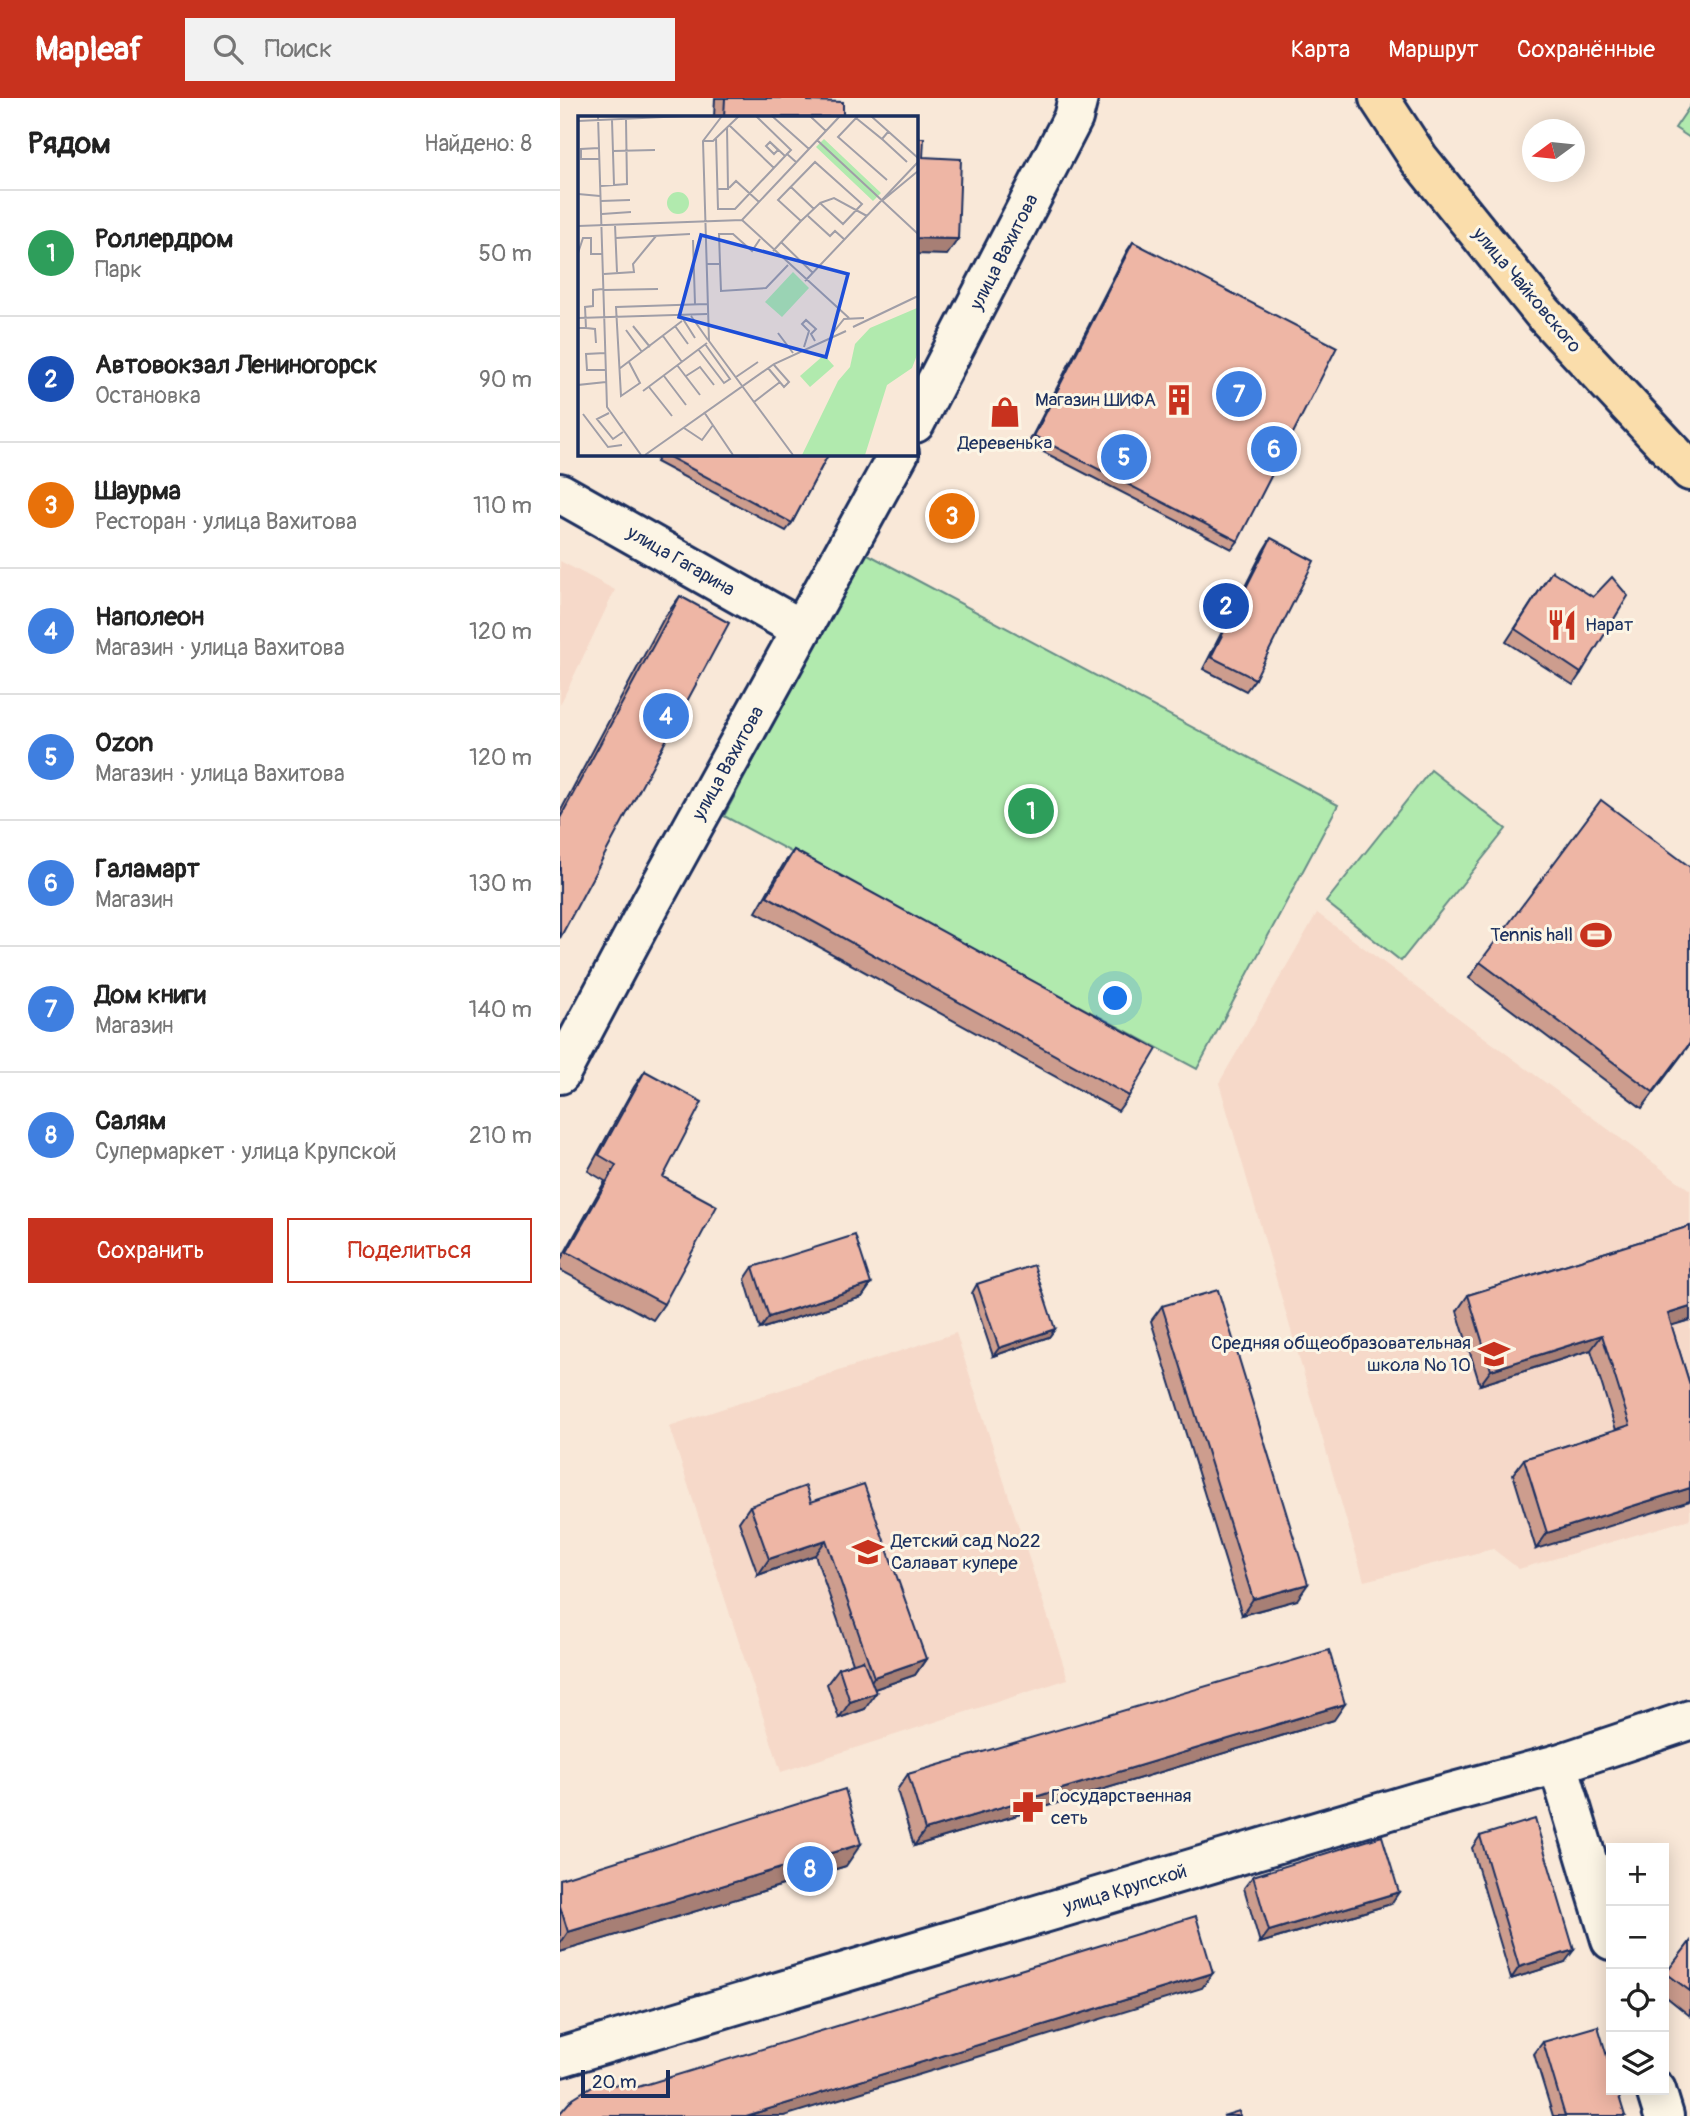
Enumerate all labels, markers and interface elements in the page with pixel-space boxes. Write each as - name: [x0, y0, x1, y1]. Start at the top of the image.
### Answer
- search box: [185, 18, 675, 81]
- text: Mapleaf: [35, 29, 143, 70]
- icon: search: [209, 30, 247, 68]
- text: Поиск: [265, 33, 332, 65]
- text: Карта: [1291, 35, 1350, 64]
- text: Маршрут: [1388, 35, 1479, 64]
- text: Сохранённые: [1517, 35, 1655, 64]
- inset map: [578, 116, 917, 455]
- north arrow: [1522, 119, 1585, 182]
- text: Рядом: [28, 125, 111, 162]
- text: Найдено: 8: [424, 129, 532, 158]
- street label: улица Вахитова: [964, 190, 1044, 315]
- street label: улица Чайковского: [1467, 222, 1586, 358]
- text: Роллердром: [95, 223, 233, 255]
- text: 1: [47, 239, 56, 268]
- text: 50 m: [478, 239, 532, 268]
- text: Парк: [95, 255, 142, 284]
- text: Автовокзал Лениногорск: [95, 349, 377, 381]
- text: 2: [45, 365, 57, 394]
- text: 90 m: [479, 365, 532, 394]
- pin: 7: [1216, 368, 1262, 420]
- text: Остановка: [95, 381, 201, 410]
- building icon: Магазин ШИФА: [1162, 383, 1196, 417]
- place label: Магазин ШИФА: [1035, 388, 1156, 412]
- shop icon: Деревенька: [988, 395, 1022, 429]
- pin: 6: [1251, 423, 1297, 475]
- place label: Деревенька: [957, 431, 1052, 455]
- pin: 5: [1101, 431, 1147, 483]
- text: Шаурма: [95, 475, 181, 507]
- pin: 3: [929, 490, 975, 542]
- text: 3: [45, 491, 57, 520]
- text: 110 m: [473, 491, 532, 520]
- text: Ресторан · улица Вахитова: [95, 507, 357, 536]
- street label: улица Гагарина: [622, 520, 739, 602]
- pin: 2: [1203, 580, 1249, 632]
- text: Наполеон: [95, 601, 204, 633]
- restaurant icon: Нарат: [1545, 608, 1579, 642]
- place label: Нарат: [1585, 613, 1634, 637]
- text: 4: [44, 617, 58, 646]
- text: 120 m: [469, 617, 532, 646]
- text: Магазин · улица Вахитова: [95, 633, 345, 662]
- pin: 4: [643, 690, 689, 742]
- street label: улица Вахитова: [686, 702, 769, 825]
- text: Ozon: [95, 727, 153, 759]
- text: 5: [45, 743, 57, 772]
- text: 120 m: [469, 743, 532, 772]
- text: Магазин · улица Вахитова: [95, 759, 345, 788]
- pin: 1: [1008, 785, 1054, 837]
- text: Галамарт: [95, 853, 200, 885]
- text: 6: [44, 869, 58, 898]
- text: 130 m: [469, 869, 532, 898]
- text: Магазин: [95, 885, 174, 914]
- sports icon: Tennis hall: [1579, 918, 1613, 952]
- place label: Tennis hall: [1490, 923, 1573, 947]
- text: Дом книги: [95, 979, 206, 1011]
- your location: [1098, 981, 1132, 1015]
- text: 7: [45, 995, 57, 1024]
- text: 140 m: [469, 995, 532, 1024]
- text: Магазин: [95, 1011, 174, 1040]
- text: Салям: [95, 1105, 166, 1137]
- text: 8: [45, 1121, 57, 1150]
- text: 210 m: [469, 1121, 532, 1150]
- text: Супермаркет · улица Крупской: [95, 1137, 397, 1166]
- button: Сохранить: [28, 1218, 273, 1283]
- button: Поделиться: [287, 1218, 532, 1283]
- place label: Средняя общеобразовательная школа № 10: [1211, 1331, 1471, 1377]
- school or university icon: Средняя общеобразовательная школа № 10: [1477, 1337, 1511, 1371]
- place label: Детский сад №22 Салават купере: [890, 1529, 1041, 1575]
- school or university icon: Детский сад №22 Салават купере: [851, 1535, 885, 1569]
- place label: Государственная сеть: [1051, 1784, 1192, 1830]
- pharmacy icon: Государственная сеть: [1011, 1790, 1045, 1824]
- pin: 8: [787, 1843, 833, 1895]
- map controls: [1606, 1843, 1669, 2095]
- button: +: [1606, 1843, 1669, 1906]
- street label: улица Крупской: [1059, 1859, 1190, 1919]
- button: −: [1606, 1906, 1669, 1969]
- button: locate: [1606, 1969, 1669, 2032]
- button: layers: [1606, 2032, 1669, 2095]
- scale bar: [581, 2067, 670, 2099]
- text: 20 m: [592, 2070, 637, 2094]

